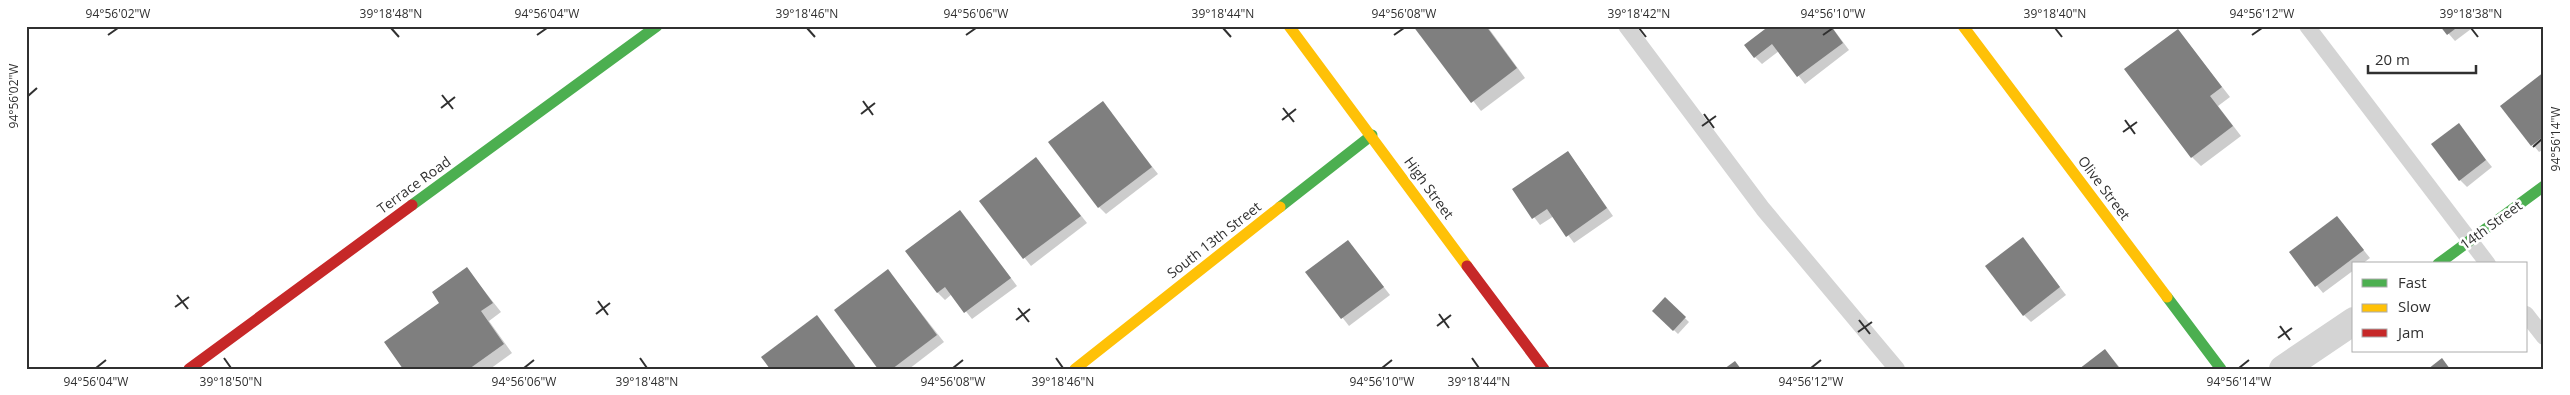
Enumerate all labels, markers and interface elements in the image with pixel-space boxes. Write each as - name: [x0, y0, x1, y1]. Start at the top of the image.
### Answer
- text: 94°56'02"W: [86, 5, 150, 22]
- text: 39°18'48"N: [360, 5, 422, 22]
- text: 94°56'04"W: [515, 5, 579, 22]
- text: 39°18'46"N: [776, 5, 838, 22]
- text: 94°56'06"W: [944, 5, 1008, 22]
- text: 39°18'44"N: [1192, 5, 1254, 22]
- text: 94°56'08"W: [1372, 5, 1436, 22]
- text: 39°18'42"N: [1608, 5, 1670, 22]
- text: 94°56'10"W: [1801, 5, 1865, 22]
- text: 39°18'40"N: [2024, 5, 2086, 22]
- text: 94°56'12"W: [2230, 5, 2294, 22]
- text: 39°18'38"N: [2440, 5, 2502, 22]
- scale bar: [2368, 42, 2475, 74]
- text: 20 m: [2375, 49, 2410, 69]
- text: 94°56'02"W: [5, 64, 22, 128]
- text: 94°56'14"W: [2547, 107, 2564, 171]
- street label: Terrace Road: [373, 152, 454, 218]
- street label: Olive Street: [2074, 152, 2135, 224]
- street label: High Street: [1400, 153, 1458, 223]
- street label: 14th Street: [2456, 196, 2526, 254]
- street label: South 13th Street: [1163, 197, 1265, 282]
- legend: [2352, 262, 2528, 352]
- text: Fast: [2398, 272, 2427, 292]
- text: Slow: [2398, 296, 2431, 316]
- text: Jam: [2396, 322, 2424, 342]
- text: 94°56'04"W: [64, 373, 128, 390]
- text: 39°18'50"N: [200, 373, 262, 390]
- text: 94°56'06"W: [492, 373, 556, 390]
- text: 39°18'48"N: [616, 373, 678, 390]
- text: 94°56'08"W: [921, 373, 985, 390]
- text: 39°18'46"N: [1032, 373, 1094, 390]
- text: 94°56'10"W: [1350, 373, 1414, 390]
- text: 39°18'44"N: [1448, 373, 1510, 390]
- text: 94°56'12"W: [1779, 373, 1843, 390]
- text: 94°56'14"W: [2207, 373, 2271, 390]

